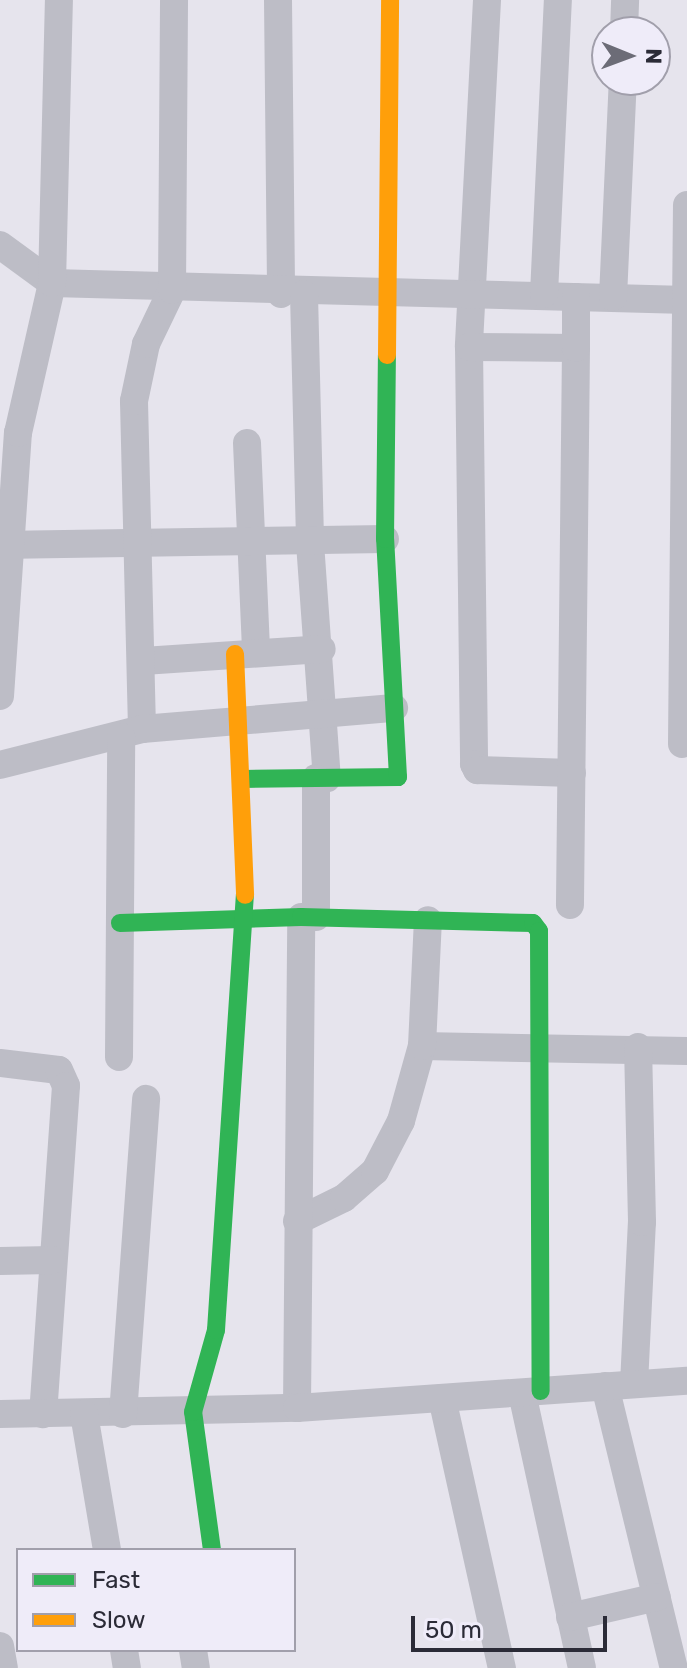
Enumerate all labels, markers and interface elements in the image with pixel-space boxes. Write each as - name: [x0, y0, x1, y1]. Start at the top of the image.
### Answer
- north arrow: [591, 16, 671, 96]
- text: N: [640, 48, 667, 65]
- legend: [16, 1548, 296, 1652]
- text: Fast: [92, 1566, 140, 1594]
- scale bar: [415, 1600, 611, 1650]
- text: Slow: [92, 1606, 145, 1634]
- text: 50 m: [425, 1616, 482, 1644]

